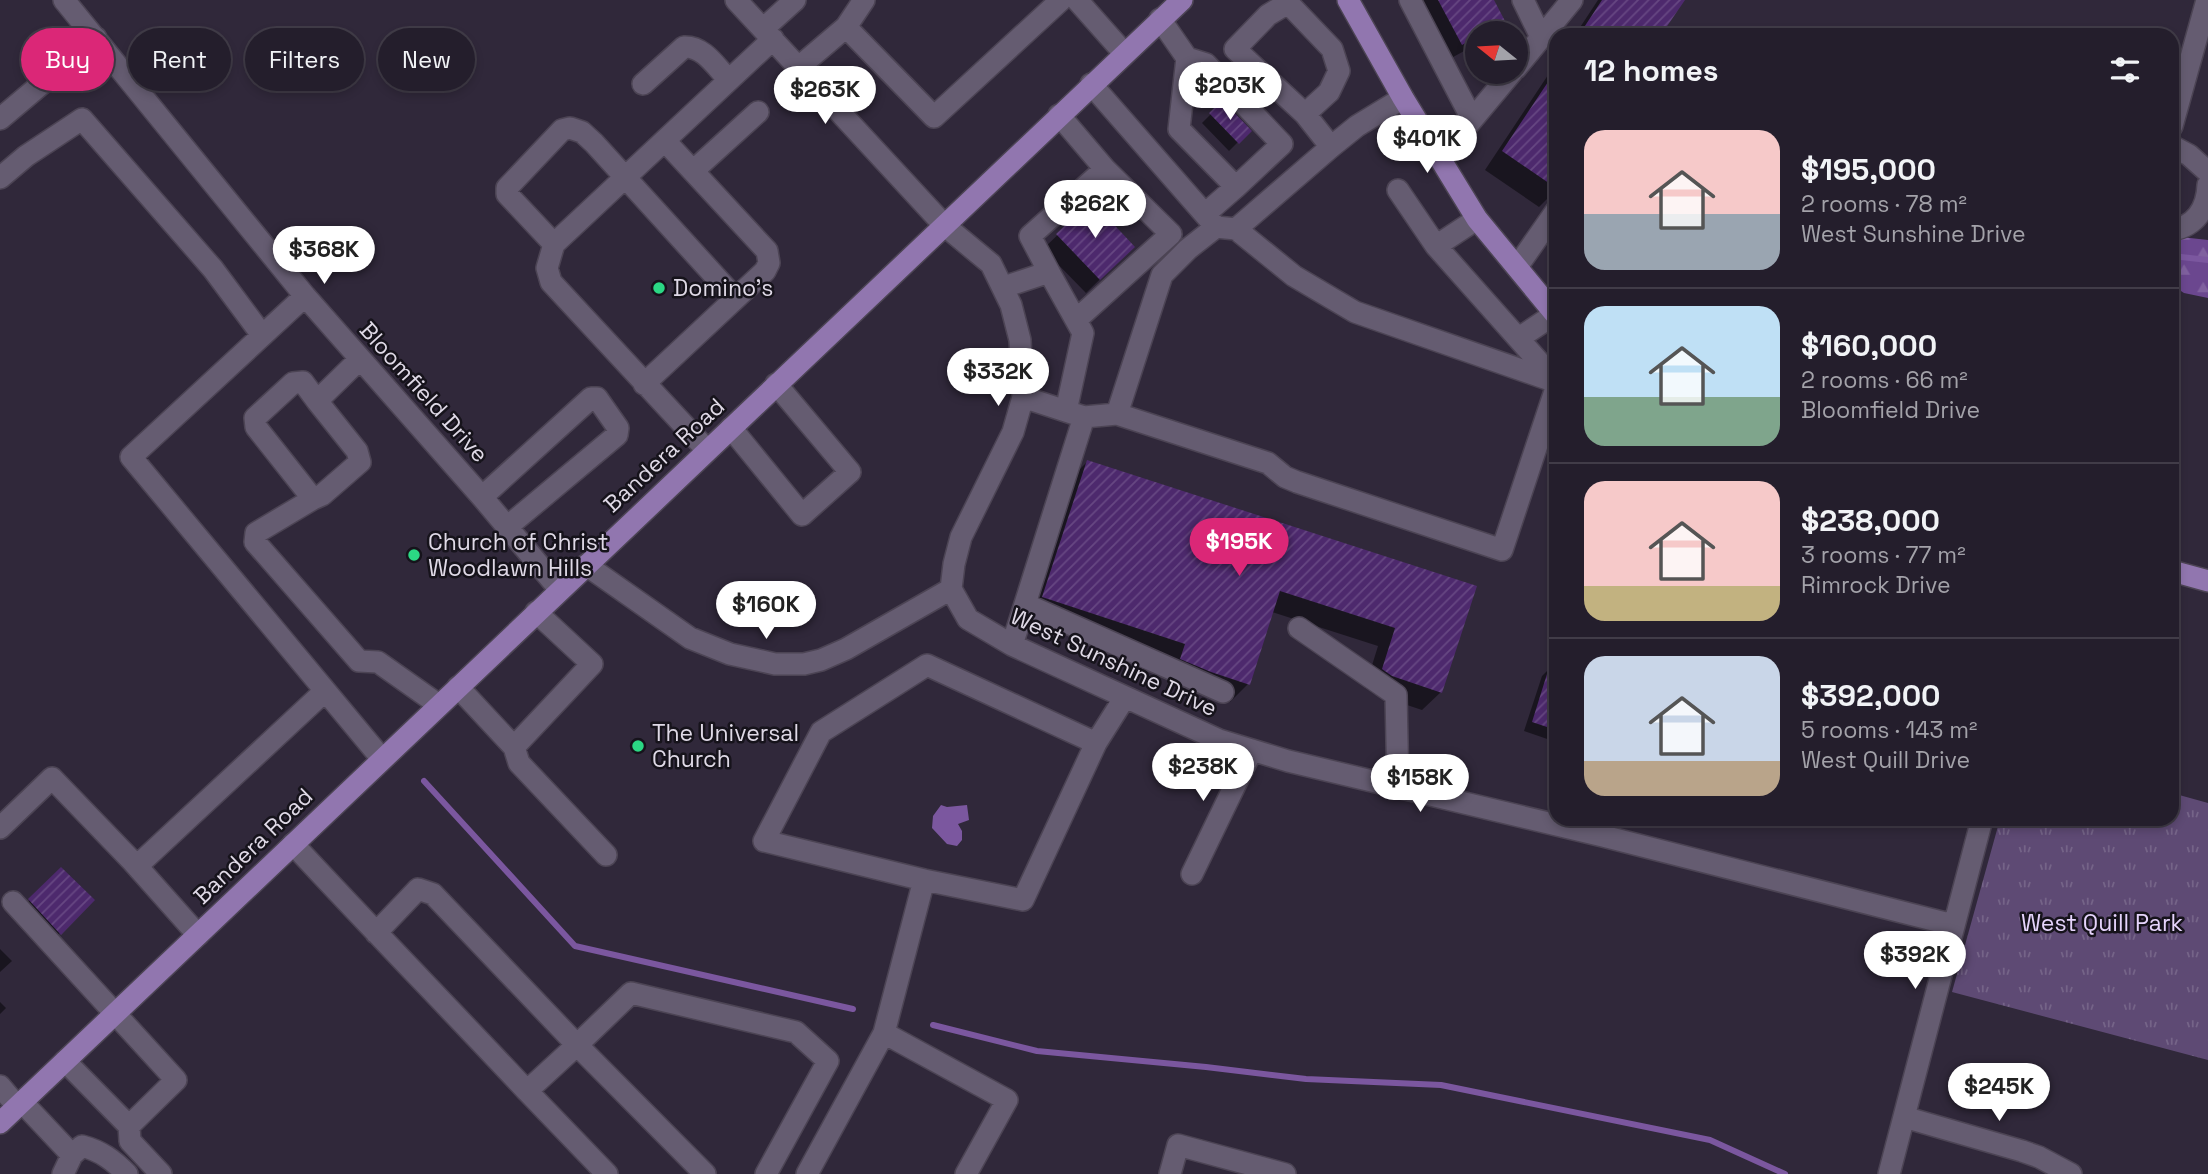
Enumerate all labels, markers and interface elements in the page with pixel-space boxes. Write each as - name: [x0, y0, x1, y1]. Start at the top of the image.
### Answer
- north arrow: [1465, 21, 1528, 84]
- map controls: [1465, 21, 1528, 84]
- chip: Buy: [21, 28, 114, 91]
- chip: Rent: [128, 28, 231, 91]
- chip: Filters: [245, 28, 364, 91]
- chip: New: [378, 28, 475, 91]
- text: 12 homes: [1584, 51, 1719, 90]
- icon: filters: [2106, 51, 2144, 89]
- pin: $203K: [1181, 62, 1279, 122]
- pin: $263K: [776, 66, 874, 126]
- text: $203K: [1195, 70, 1265, 100]
- text: $263K: [790, 74, 860, 104]
- pin: $401K: [1378, 116, 1476, 175]
- text: $401K: [1393, 123, 1461, 153]
- text: $195,000: [1801, 150, 1936, 189]
- icon: home: [1640, 158, 1724, 242]
- pin: $262K: [1046, 180, 1144, 240]
- text: $262K: [1060, 188, 1130, 218]
- text: 2 rooms · 78 m²: [1801, 189, 1967, 219]
- text: West Sunshine Drive: [1801, 219, 2026, 249]
- pin: $368K: [275, 226, 373, 286]
- text: $368K: [289, 234, 359, 264]
- place label: Domino's: [673, 273, 773, 303]
- marker: Domino's: [651, 280, 667, 296]
- street label: Bloomfield Drive: [353, 315, 495, 469]
- text: $160,000: [1801, 326, 1937, 365]
- icon: home: [1640, 334, 1724, 418]
- pin: $332K: [949, 348, 1047, 408]
- text: $332K: [963, 356, 1033, 386]
- text: 2 rooms · 66 m²: [1801, 365, 1968, 395]
- street label: Bandera Road: [597, 391, 731, 519]
- text: Bloomfield Drive: [1801, 395, 1980, 425]
- text: $238,000: [1801, 501, 1940, 540]
- icon: home: [1640, 509, 1724, 593]
- pin: $195K: [1190, 518, 1288, 578]
- text: $195K: [1206, 526, 1272, 556]
- place label: Church of Christ Woodlawn Hills: [428, 527, 608, 583]
- text: 3 rooms · 77 m²: [1801, 540, 1966, 570]
- marker: Church of Christ Woodlawn Hills: [406, 547, 422, 563]
- text: Rimrock Drive: [1801, 570, 1951, 600]
- pin: $160K: [717, 582, 815, 641]
- text: $160K: [732, 589, 800, 619]
- street label: West Sunshine Drive: [1006, 601, 1222, 723]
- text: $392,000: [1801, 676, 1941, 715]
- icon: home: [1640, 684, 1724, 768]
- text: 5 rooms · 143 m²: [1801, 715, 1977, 745]
- place label: The Universal Church: [652, 718, 799, 774]
- marker: The Universal Church: [630, 738, 646, 754]
- pin: $238K: [1154, 744, 1252, 803]
- text: West Quill Drive: [1801, 745, 1970, 775]
- text: $238K: [1168, 751, 1238, 781]
- pin: $158K: [1371, 754, 1469, 814]
- text: $158K: [1387, 762, 1453, 792]
- street label: Bandera Road: [187, 781, 319, 911]
- park label: West Quill Park: [2021, 908, 2183, 938]
- pin: $392K: [1866, 932, 1964, 991]
- text: $392K: [1880, 939, 1950, 969]
- pin: $245K: [1950, 1064, 2048, 1123]
- text: $245K: [1964, 1071, 2034, 1101]

